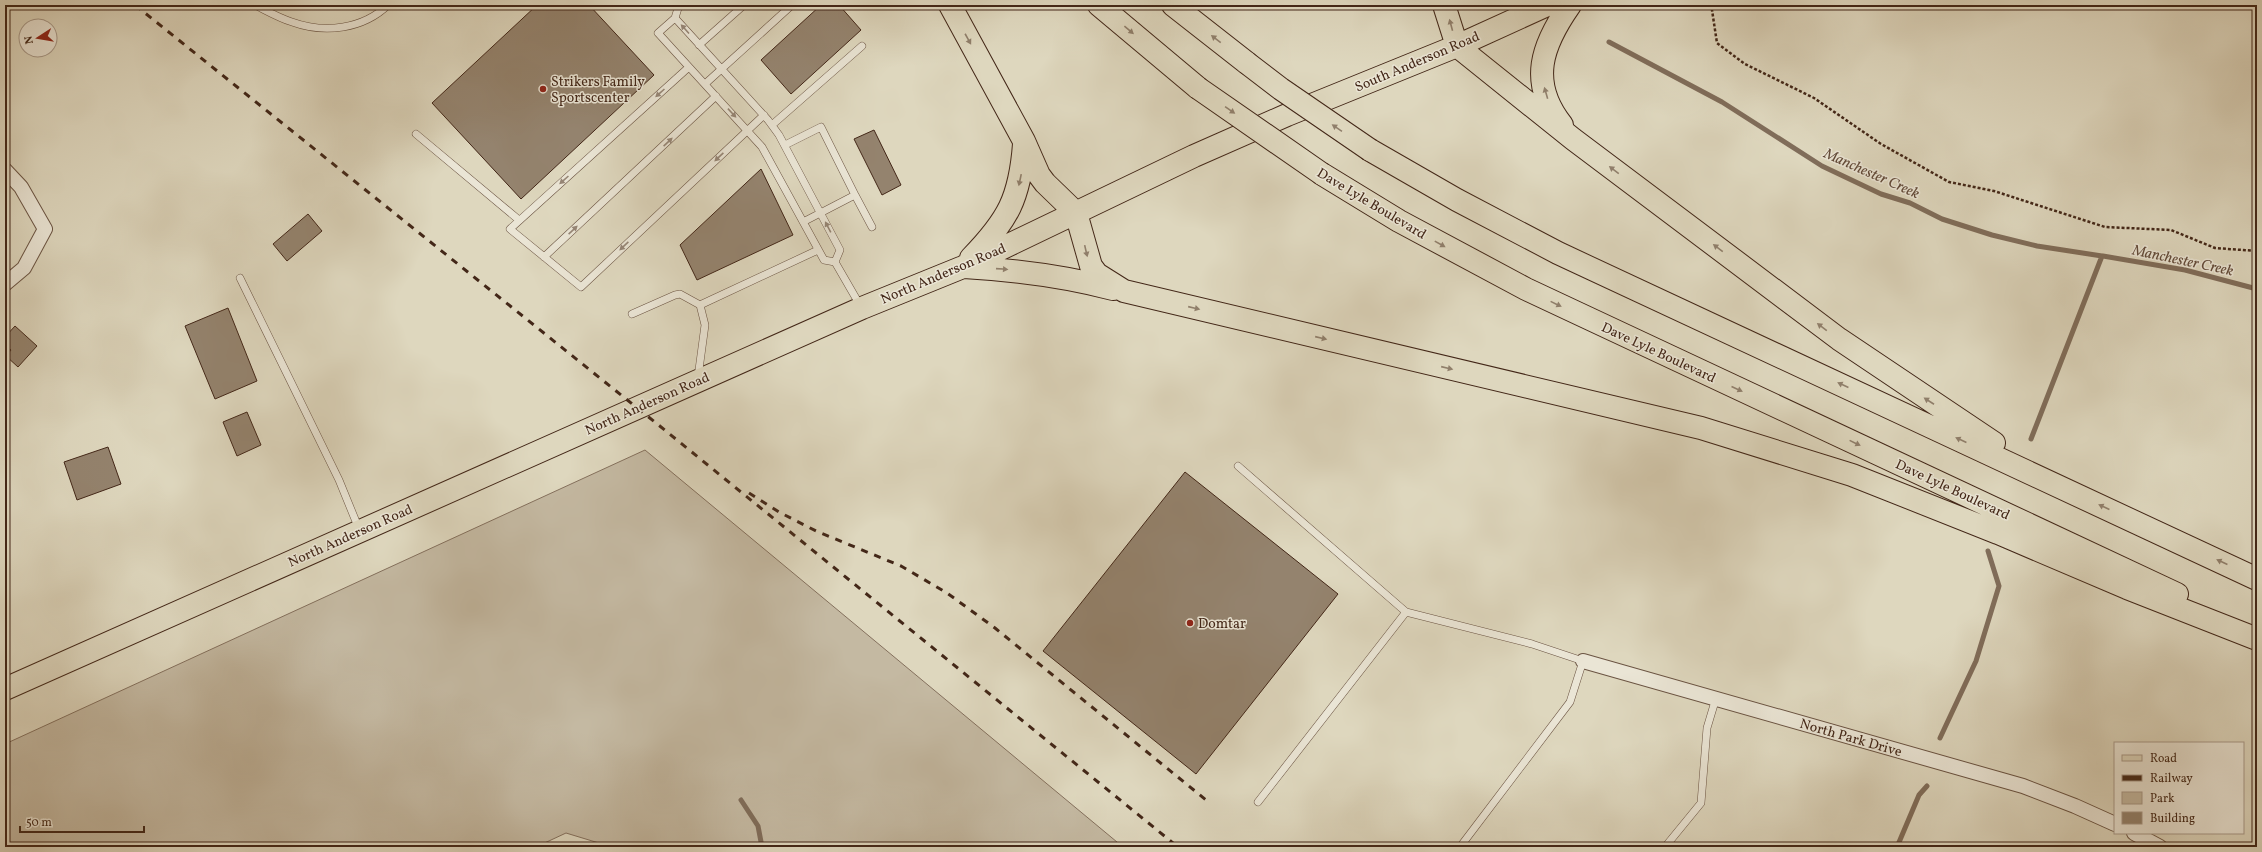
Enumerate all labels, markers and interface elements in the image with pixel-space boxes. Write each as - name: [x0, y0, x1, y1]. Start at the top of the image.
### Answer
- north arrow: [18, 18, 58, 58]
- one-way arrow: [1448, 19, 1454, 31]
- one-way arrow: [680, 24, 689, 34]
- one-way arrow: [1124, 26, 1134, 35]
- street label: South Anderson Road: [1352, 27, 1483, 97]
- one-way arrow: [965, 33, 972, 45]
- text: N: [22, 34, 38, 45]
- one-way arrow: [1211, 35, 1221, 43]
- place label: Strikers Family Sportscenter: [551, 73, 645, 108]
- marker: Strikers Family Sportscenter: [538, 84, 548, 94]
- one-way arrow: [1543, 87, 1549, 99]
- one-way arrow: [655, 89, 665, 98]
- one-way arrow: [1225, 106, 1236, 114]
- one-way arrow: [727, 108, 736, 118]
- one-way arrow: [1332, 124, 1343, 132]
- one-way arrow: [663, 137, 673, 146]
- water label: Manchester Creek: [1819, 143, 1923, 205]
- one-way arrow: [714, 152, 724, 162]
- street label: Dave Lyle Boulevard: [1313, 164, 1430, 245]
- one-way arrow: [1609, 166, 1620, 174]
- one-way arrow: [1017, 174, 1023, 186]
- one-way arrow: [558, 176, 569, 185]
- one-way arrow: [825, 221, 831, 233]
- one-way arrow: [568, 226, 577, 235]
- street label: North Anderson Road: [878, 239, 1009, 309]
- water label: Manchester Creek: [2129, 240, 2235, 282]
- one-way arrow: [619, 241, 629, 251]
- one-way arrow: [1434, 241, 1446, 248]
- one-way arrow: [1713, 244, 1724, 253]
- one-way arrow: [1084, 245, 1090, 257]
- one-way arrow: [996, 266, 1008, 273]
- one-way arrow: [1550, 301, 1561, 307]
- one-way arrow: [1188, 305, 1200, 311]
- street label: Dave Lyle Boulevard: [1598, 318, 1719, 388]
- one-way arrow: [1817, 323, 1827, 331]
- one-way arrow: [1315, 335, 1327, 341]
- one-way arrow: [1441, 365, 1453, 371]
- street label: North Anderson Road: [582, 368, 713, 440]
- one-way arrow: [1837, 382, 1849, 388]
- one-way arrow: [1731, 386, 1743, 392]
- one-way arrow: [1924, 397, 1934, 405]
- one-way arrow: [1955, 437, 1966, 443]
- one-way arrow: [1849, 440, 1860, 446]
- street label: Dave Lyle Boulevard: [1892, 455, 2013, 525]
- street label: North Anderson Road: [285, 500, 416, 572]
- one-way arrow: [2098, 504, 2110, 510]
- one-way arrow: [2216, 559, 2227, 565]
- place label: Domtar: [1198, 615, 1246, 634]
- marker: Domtar: [1185, 618, 1195, 628]
- street label: North Park Drive: [1797, 715, 1904, 762]
- legend: [2114, 742, 2244, 834]
- text: Road: [2150, 751, 2177, 767]
- text: Railway: [2150, 771, 2193, 787]
- text: Park: [2150, 791, 2175, 807]
- scale bar: [20, 808, 144, 834]
- text: Building: [2150, 811, 2195, 827]
- text: 50 m: [26, 815, 52, 831]

